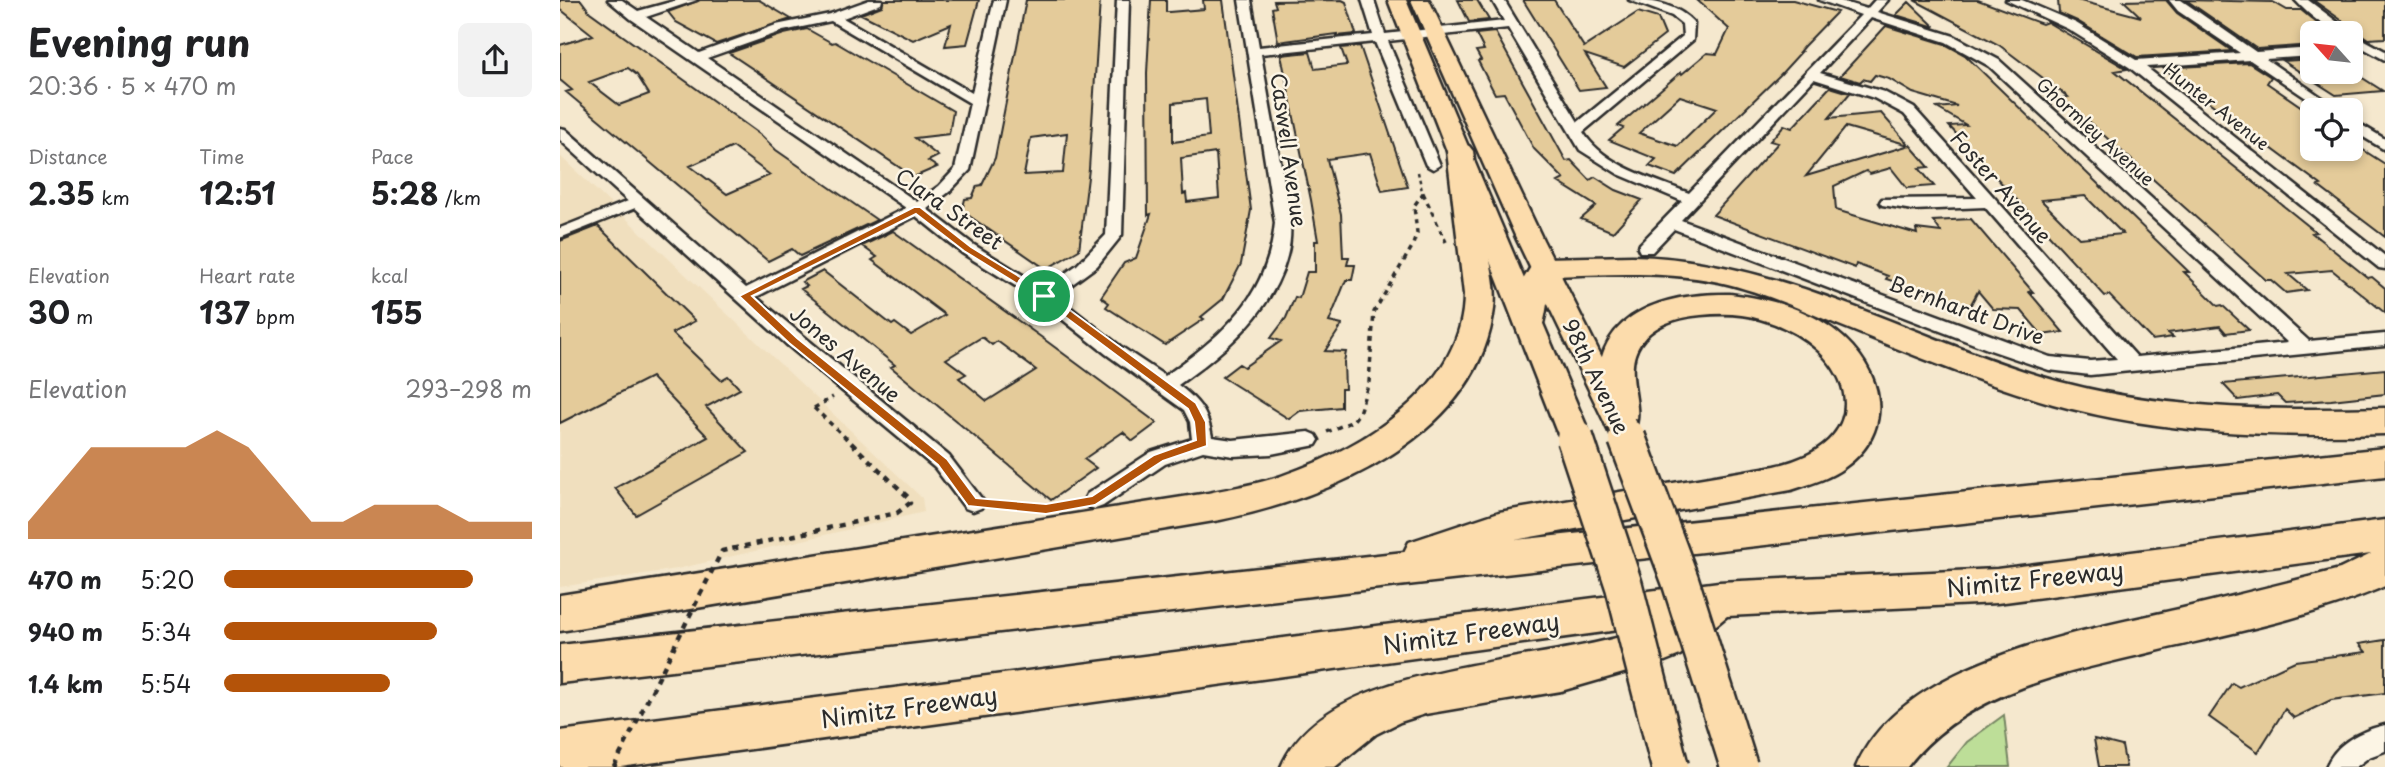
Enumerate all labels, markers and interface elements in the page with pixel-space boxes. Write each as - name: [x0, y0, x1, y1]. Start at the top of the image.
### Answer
- text: Evening run: [28, 13, 250, 70]
- north arrow: [2300, 21, 2362, 84]
- map controls: [2300, 21, 2363, 161]
- button: share: [458, 23, 532, 97]
- street label: Hunter Avenue: [2158, 56, 2276, 156]
- text: 20:36 · 5 × 470 m: [28, 68, 236, 103]
- street label: Caswell Avenue: [1263, 71, 1317, 229]
- street label: Ghormley Avenue: [2031, 71, 2161, 192]
- button: locate: [2300, 98, 2363, 161]
- street label: Foster Avenue: [1944, 122, 2060, 250]
- text: Distance: [28, 142, 108, 170]
- text: Time: [199, 142, 244, 170]
- text: Pace: [371, 142, 414, 170]
- street label: Clara Street: [890, 159, 1010, 257]
- text: 2.35: [28, 170, 95, 215]
- text: 12:51: [199, 170, 276, 215]
- text: 5:28: [371, 170, 439, 215]
- text: km: [95, 183, 130, 211]
- text: /km: [439, 183, 481, 211]
- text: Elevation: [28, 261, 110, 289]
- text: Heart rate: [199, 261, 295, 289]
- text: kcal: [371, 261, 409, 289]
- pin: [1014, 266, 1074, 326]
- street label: Bernhardt Drive: [1885, 266, 2049, 352]
- icon: arrive: [1025, 277, 1063, 315]
- text: 30: [28, 289, 70, 334]
- text: 137: [199, 289, 250, 334]
- text: 155: [371, 289, 423, 334]
- street label: Jones Avenue: [783, 297, 909, 409]
- text: m: [70, 302, 93, 330]
- text: bpm: [250, 302, 295, 330]
- street label: 98th Avenue: [1555, 313, 1639, 439]
- text: Elevation: [28, 371, 127, 406]
- text: 293–298 m: [405, 371, 532, 406]
- street label: Nimitz Freeway: [1945, 551, 2125, 605]
- text: 470 m: [28, 562, 102, 597]
- text: 5:20: [140, 562, 194, 597]
- street label: Nimitz Freeway: [1380, 602, 1562, 662]
- text: 940 m: [28, 614, 103, 649]
- text: 5:34: [140, 614, 192, 649]
- text: 1.4 km: [28, 666, 103, 701]
- text: 5:54: [140, 666, 191, 701]
- street label: Nimitz Freeway: [818, 676, 1000, 736]

